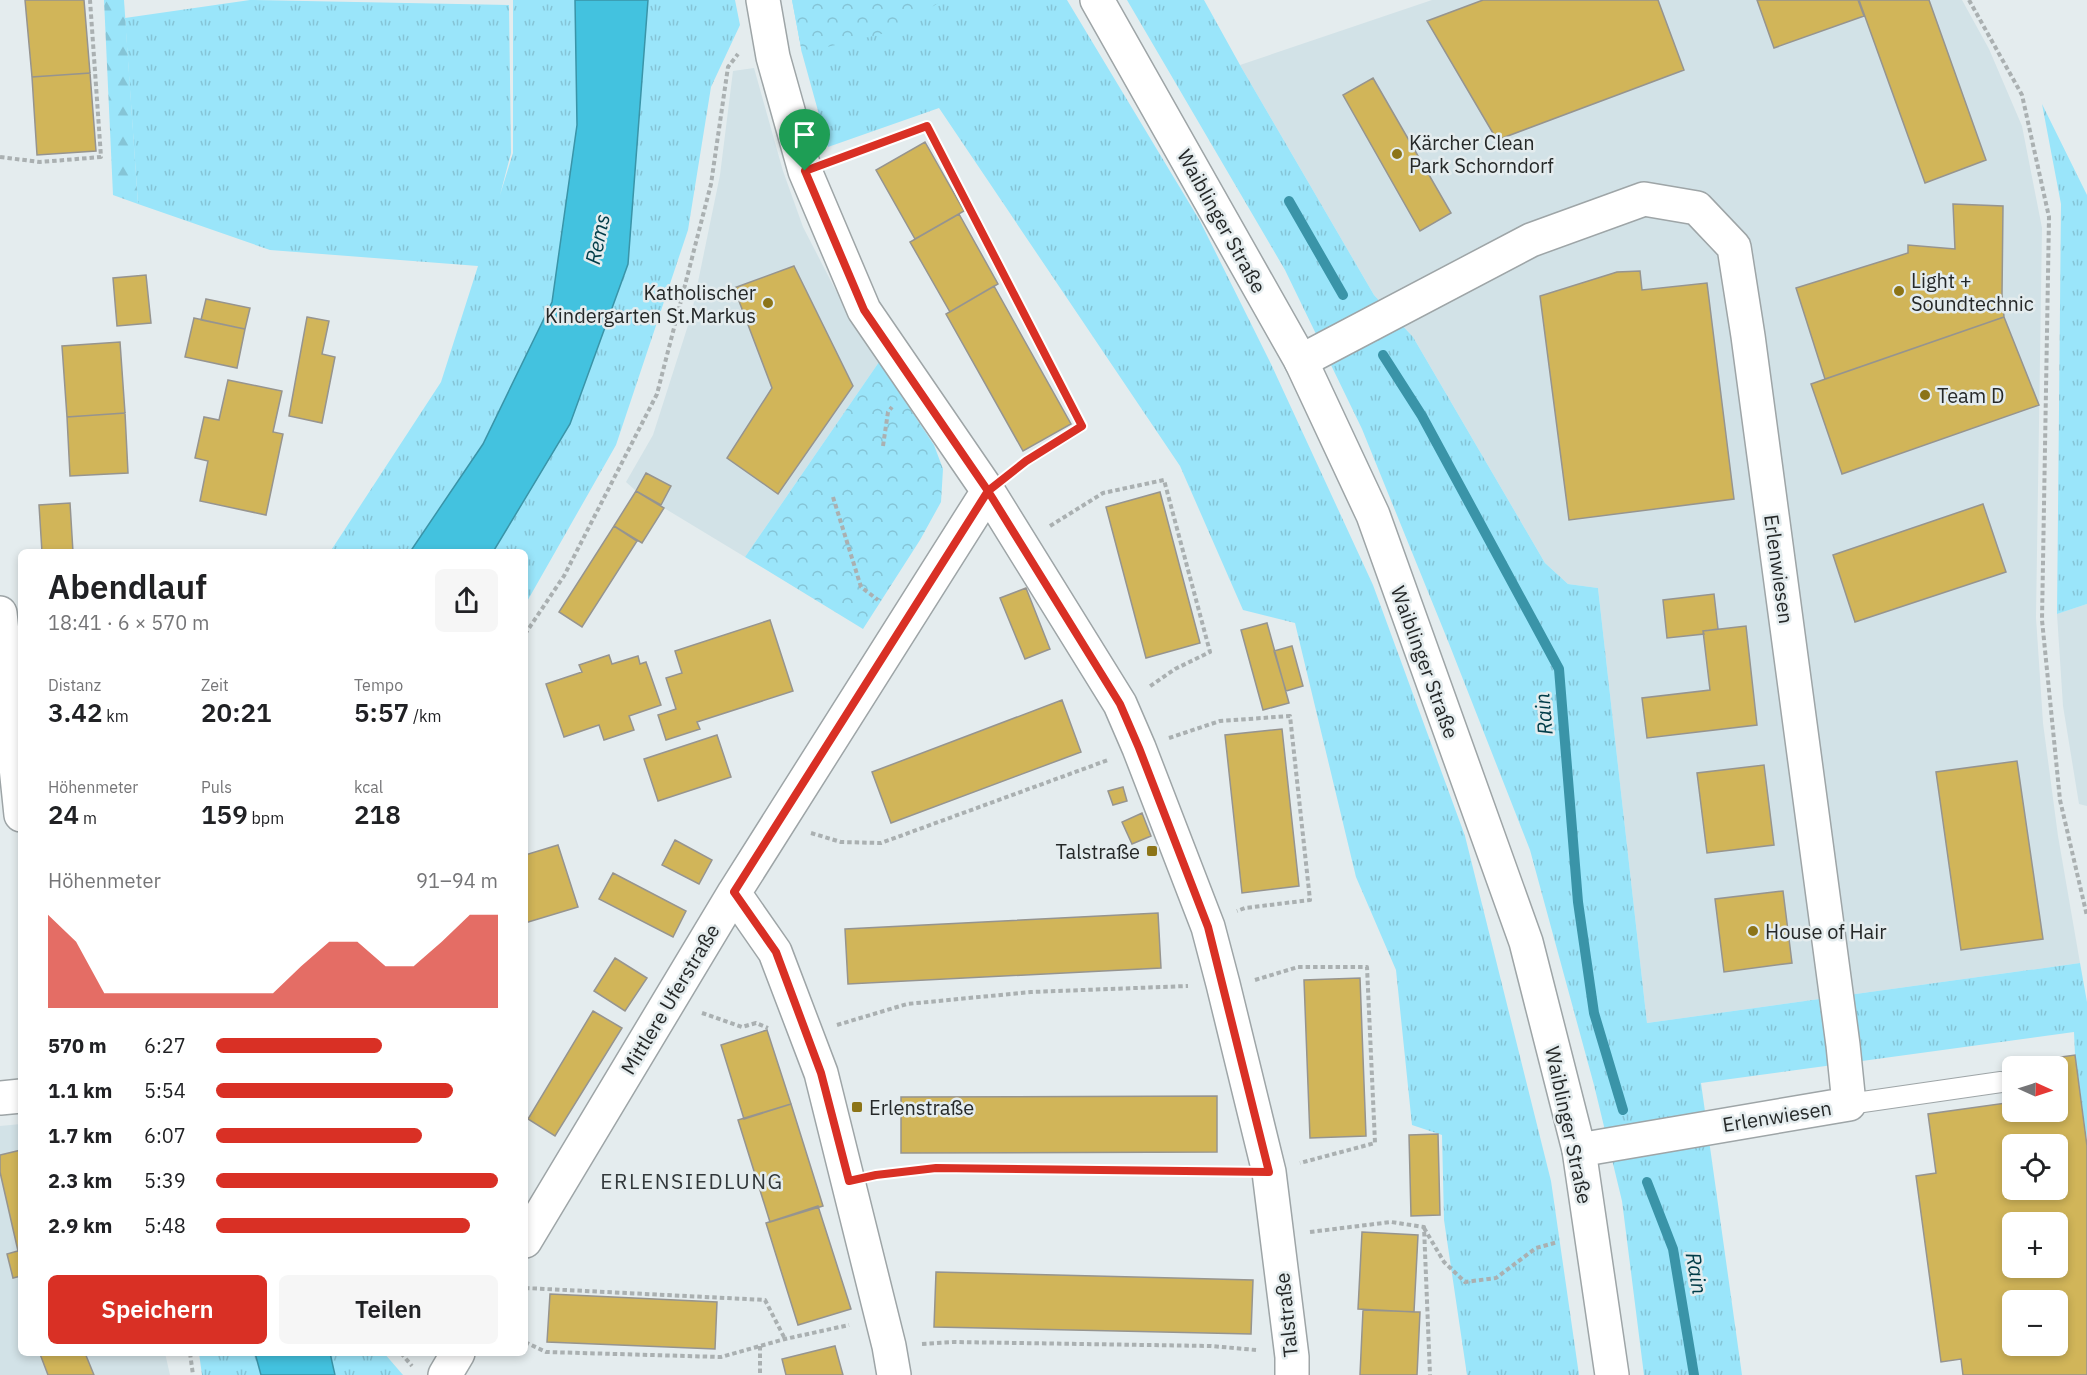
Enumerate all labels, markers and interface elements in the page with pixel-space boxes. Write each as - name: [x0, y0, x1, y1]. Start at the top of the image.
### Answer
- pin: [779, 109, 830, 171]
- icon: arrive: [788, 118, 821, 151]
- place label: Kärcher Clean Park Schorndorf: [1409, 129, 1554, 179]
- street label: Waiblinger Straße: [1171, 144, 1273, 298]
- marker: Kärcher Clean Park Schorndorf: [1390, 147, 1404, 161]
- water label: Rems: [578, 211, 616, 267]
- place label: Light + Soundtechnic: [1911, 267, 2034, 317]
- place label: Katholischer Kindergarten St.Markus: [545, 279, 756, 329]
- marker: Light + Soundtechnic: [1892, 284, 1906, 298]
- marker: Katholischer Kindergarten St.Markus: [761, 296, 775, 310]
- place label: Team D: [1937, 382, 2004, 409]
- marker: Team D: [1918, 388, 1932, 402]
- street label: Erlenwiesen: [1758, 513, 1800, 625]
- text: Abendlauf: [48, 565, 207, 608]
- button: share: [435, 569, 498, 632]
- street label: Waiblinger Straße: [1385, 582, 1465, 742]
- text: 18:41 · 6 × 570 m: [48, 609, 209, 636]
- text: Distanz: [48, 675, 101, 695]
- text: Zeit: [201, 675, 229, 695]
- text: Tempo: [354, 675, 403, 695]
- water label: Rain: [1527, 692, 1559, 736]
- text: 3.42: [48, 695, 103, 729]
- text: 20:21: [201, 695, 272, 729]
- text: 5:57: [354, 695, 409, 729]
- text: km: [103, 706, 129, 726]
- text: /km: [409, 706, 441, 726]
- text: Höhenmeter: [48, 777, 138, 797]
- text: Puls: [201, 777, 232, 797]
- text: kcal: [354, 777, 383, 797]
- text: 24: [48, 797, 79, 831]
- text: 159: [201, 797, 248, 831]
- text: 218: [354, 797, 401, 831]
- text: m: [79, 808, 97, 828]
- text: bpm: [248, 808, 284, 828]
- place label: Talstraße: [1056, 838, 1140, 865]
- marker: Talstraße: [1145, 844, 1159, 858]
- text: Höhenmeter: [48, 867, 161, 894]
- text: 91–94 m: [416, 867, 498, 894]
- place label: House of Hair: [1765, 918, 1887, 945]
- street label: Mittlere Uferstraße: [614, 919, 726, 1079]
- marker: House of Hair: [1746, 924, 1760, 938]
- text: 570 m: [48, 1032, 107, 1059]
- text: 6:27: [144, 1032, 186, 1059]
- street label: Waiblinger Straße: [1539, 1044, 1599, 1206]
- north arrow: [2002, 1056, 2068, 1122]
- map controls: [2002, 1056, 2068, 1356]
- text: 1.1 km: [48, 1077, 112, 1104]
- text: 5:54: [144, 1077, 186, 1104]
- place label: Erlenstraße: [869, 1094, 974, 1121]
- street label: Erlenwiesen: [1721, 1094, 1833, 1138]
- marker: Erlenstraße: [850, 1100, 864, 1114]
- text: 1.7 km: [48, 1122, 112, 1149]
- text: 6:07: [144, 1122, 186, 1149]
- button: locate: [2002, 1134, 2068, 1200]
- text: 2.3 km: [48, 1167, 112, 1194]
- text: 5:39: [144, 1167, 186, 1194]
- district label: ERLENSIEDLUNG: [600, 1167, 784, 1195]
- text: 2.9 km: [48, 1212, 112, 1239]
- text: 5:48: [144, 1212, 186, 1239]
- button: +: [2002, 1212, 2068, 1278]
- water label: Rain: [1680, 1250, 1714, 1296]
- street label: Talstraße: [1268, 1272, 1304, 1358]
- button: Speichern: [48, 1275, 267, 1344]
- button: Teilen: [279, 1275, 498, 1344]
- button: −: [2002, 1290, 2068, 1356]

